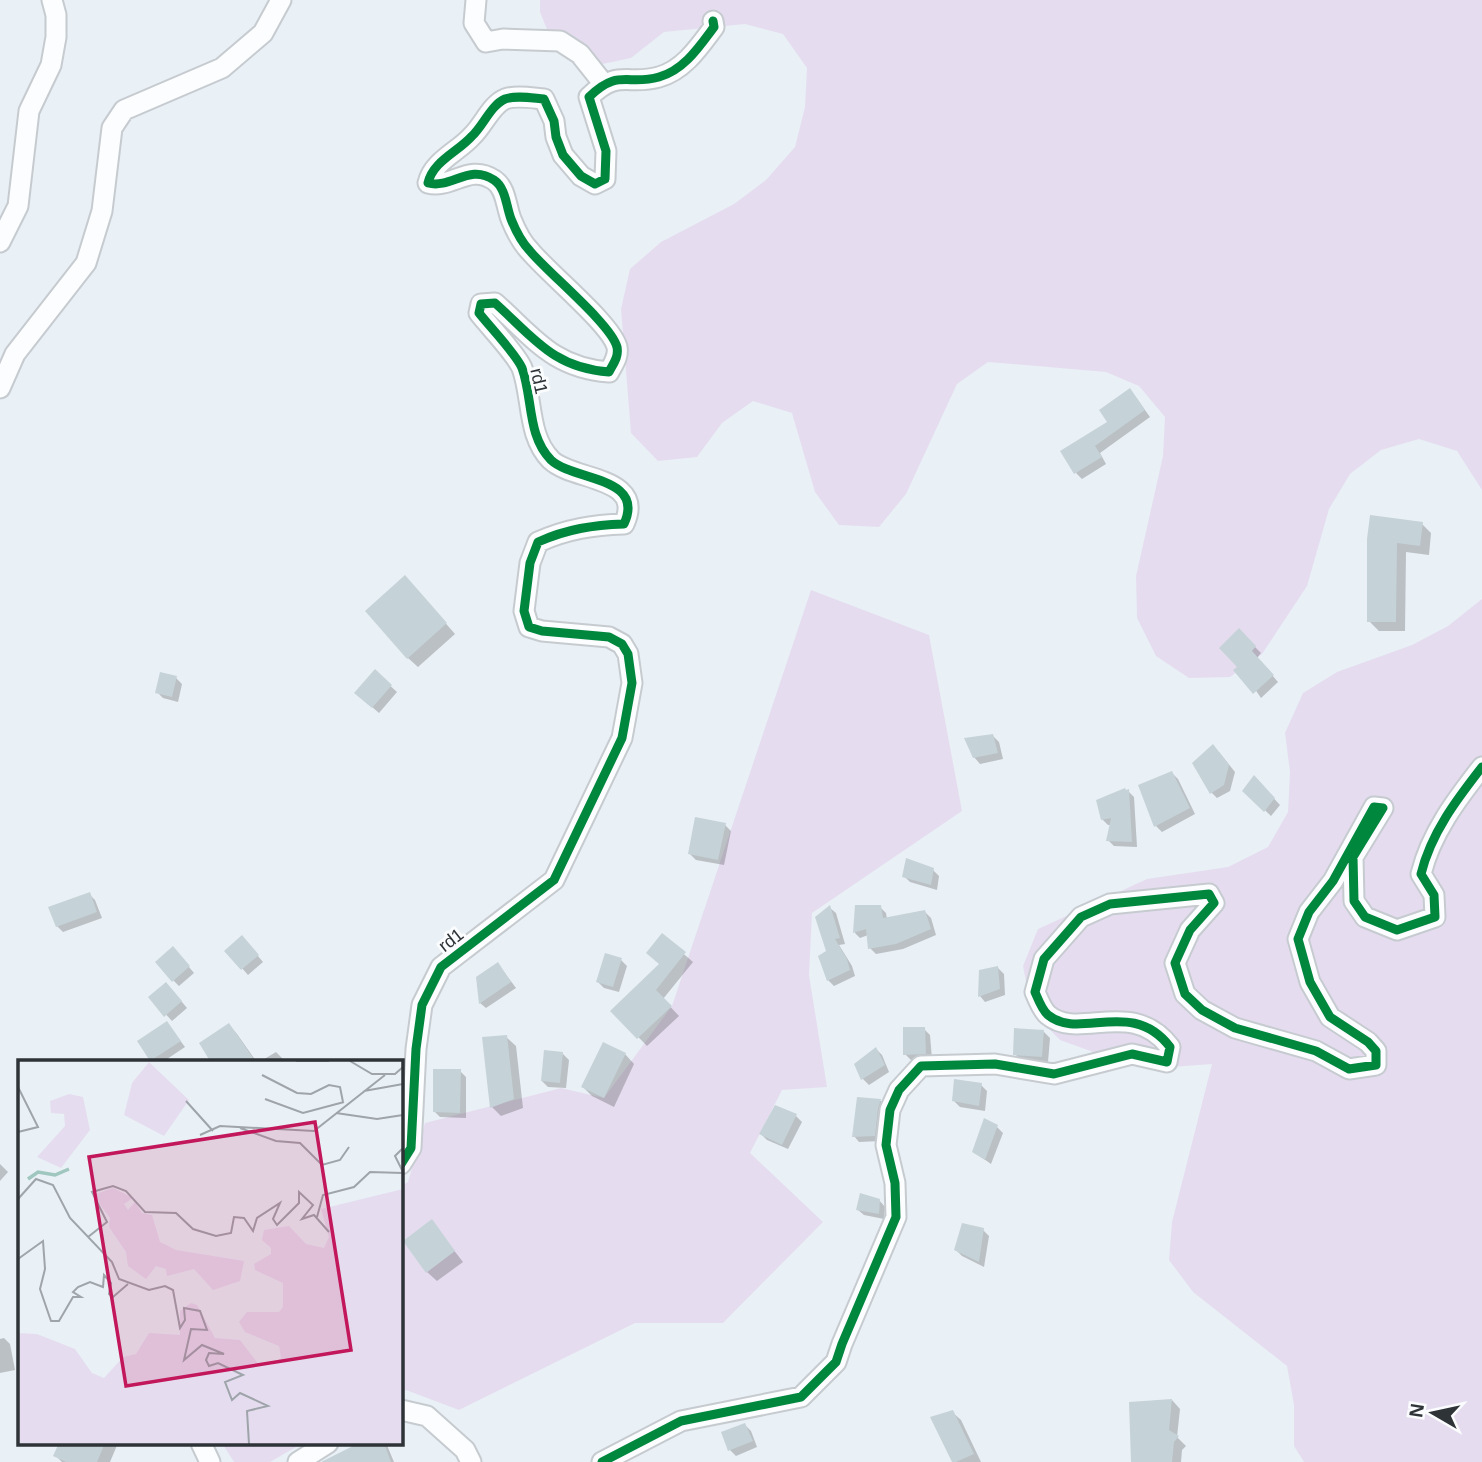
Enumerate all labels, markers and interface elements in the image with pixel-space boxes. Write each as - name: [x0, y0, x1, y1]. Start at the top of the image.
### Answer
- street label: rd1: [526, 366, 552, 396]
- street label: rd1: [435, 924, 467, 956]
- inset map: [18, 1060, 402, 1444]
- north arrow: [1398, 1378, 1468, 1448]
- text: N: [1405, 1402, 1428, 1419]

